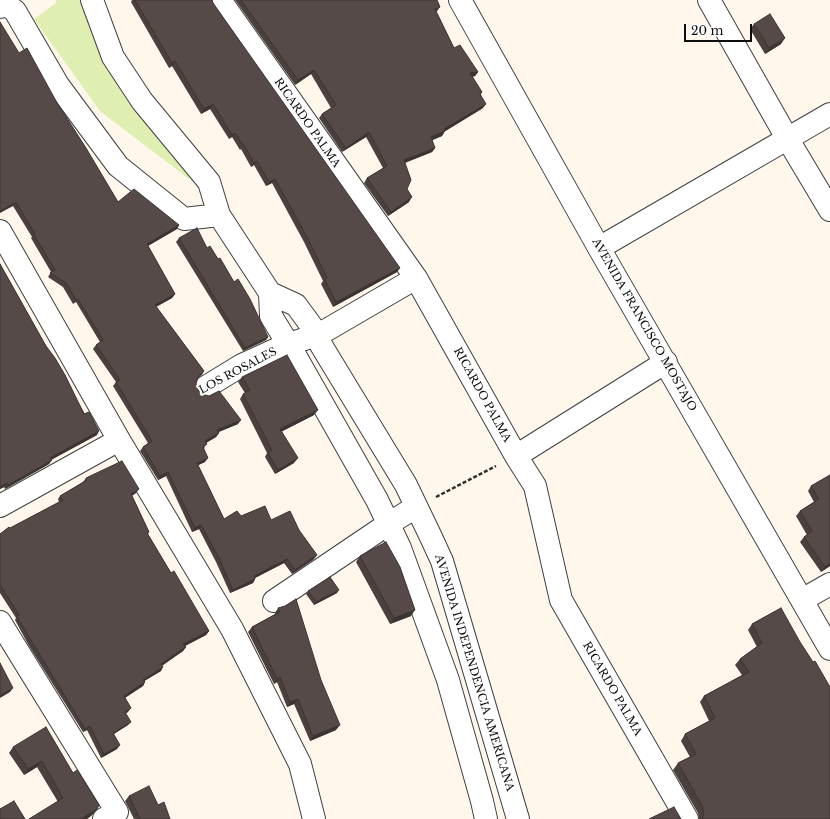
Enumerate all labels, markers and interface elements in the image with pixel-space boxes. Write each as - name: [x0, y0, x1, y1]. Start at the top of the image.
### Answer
- scale bar: [686, 16, 754, 42]
- text: 20 m: [691, 23, 723, 38]
- street label: RICARDO PALMA: [271, 76, 343, 170]
- street label: AVENIDA FRANCISCO MOSTAJO: [589, 236, 699, 414]
- street label: LOS ROSALES: [197, 345, 279, 397]
- street label: RICARDO PALMA: [450, 345, 514, 445]
- street label: AVENIDA INDEPENDENCIA AMERICANA: [432, 553, 516, 793]
- street label: RICARDO PALMA: [580, 640, 644, 738]

